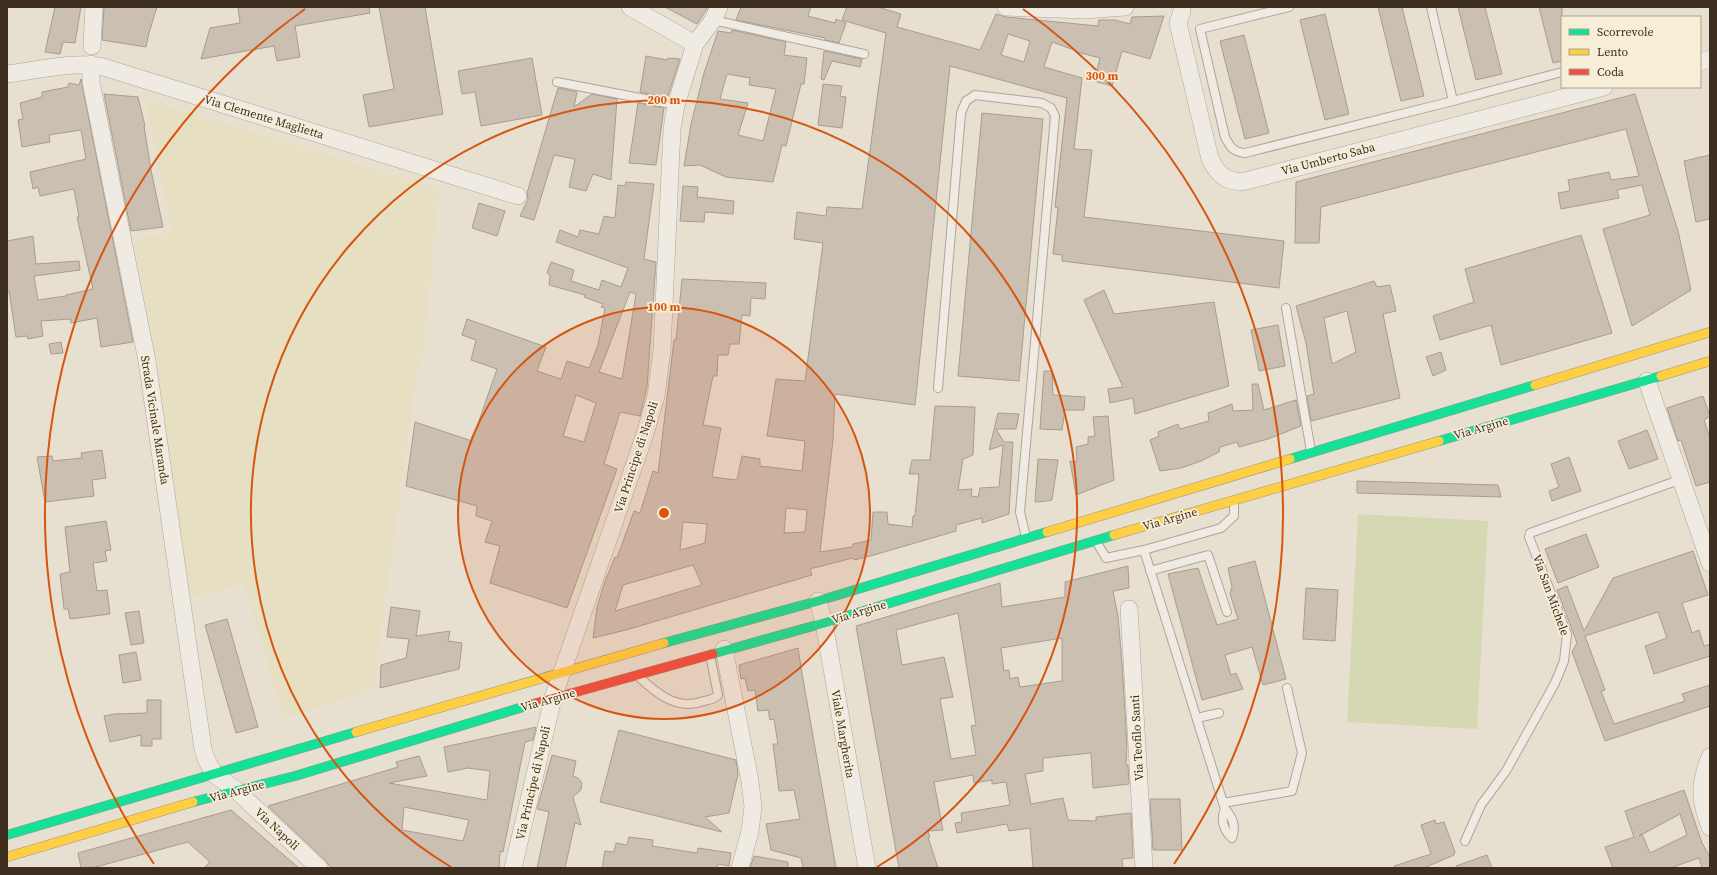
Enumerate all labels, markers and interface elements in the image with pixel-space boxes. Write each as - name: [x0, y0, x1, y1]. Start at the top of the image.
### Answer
- legend: [1561, 16, 1701, 88]
- text: Scorrevole: [1597, 24, 1654, 40]
- text: Lento: [1597, 44, 1628, 60]
- text: Coda: [1597, 64, 1625, 80]
- text: 300 m: [1086, 68, 1119, 84]
- street label: Via Clemente Maglietta: [202, 91, 327, 143]
- text: 200 m: [648, 92, 681, 108]
- street label: Via Umberto Saba: [1279, 139, 1377, 179]
- text: 100 m: [648, 299, 681, 315]
- street label: Strada Vicinale Maranda: [137, 354, 173, 487]
- street label: Via Principe di Napoli: [610, 399, 662, 515]
- street label: Via Argine: [1452, 413, 1510, 443]
- street label: Via Argine: [1141, 504, 1199, 534]
- centre of rings: [657, 506, 671, 520]
- street label: Via San Michele: [1529, 552, 1573, 638]
- street label: Via Argine: [830, 596, 888, 628]
- street label: Via Argine: [519, 685, 577, 715]
- street label: Viale Margherita: [827, 688, 859, 780]
- street label: Via Teofilo Santi: [1127, 694, 1147, 781]
- street label: Via Principe di Napoli: [512, 724, 554, 842]
- street label: Via Argine: [208, 776, 266, 806]
- street label: Via Napoli: [251, 804, 303, 854]

